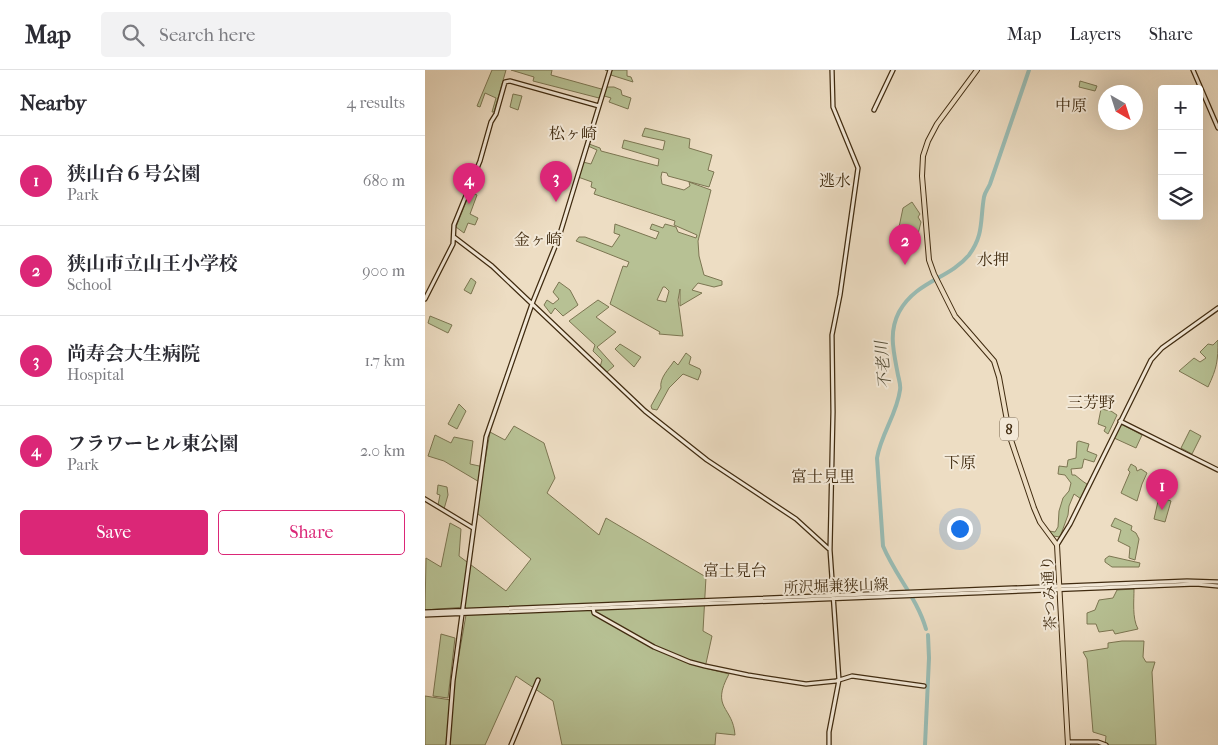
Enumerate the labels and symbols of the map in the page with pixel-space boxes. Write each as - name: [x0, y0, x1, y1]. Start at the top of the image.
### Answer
- north arrow: [1098, 85, 1143, 130]
- district label: 中原: [1055, 96, 1087, 115]
- district label: 松ヶ崎: [549, 124, 597, 143]
- pin: 3: [540, 161, 572, 202]
- pin: 4: [453, 163, 485, 204]
- district label: 逃水: [819, 171, 851, 190]
- pin: 2: [889, 224, 921, 265]
- district label: 金ヶ崎: [514, 230, 562, 249]
- district label: 水押: [977, 250, 1009, 269]
- water label: 不老川: [871, 338, 895, 390]
- district label: 三芳野: [1067, 393, 1115, 412]
- road number: 8: [1000, 418, 1018, 440]
- district label: 下原: [944, 453, 976, 472]
- district label: 富士見里: [791, 467, 855, 486]
- pin: 1: [1146, 469, 1178, 510]
- your location: [947, 516, 973, 542]
- street label: 茶つみ通り: [1038, 555, 1060, 631]
- district label: 富士見台: [703, 561, 767, 580]
- street label: 所沢堀兼狭山線: [783, 575, 889, 597]

